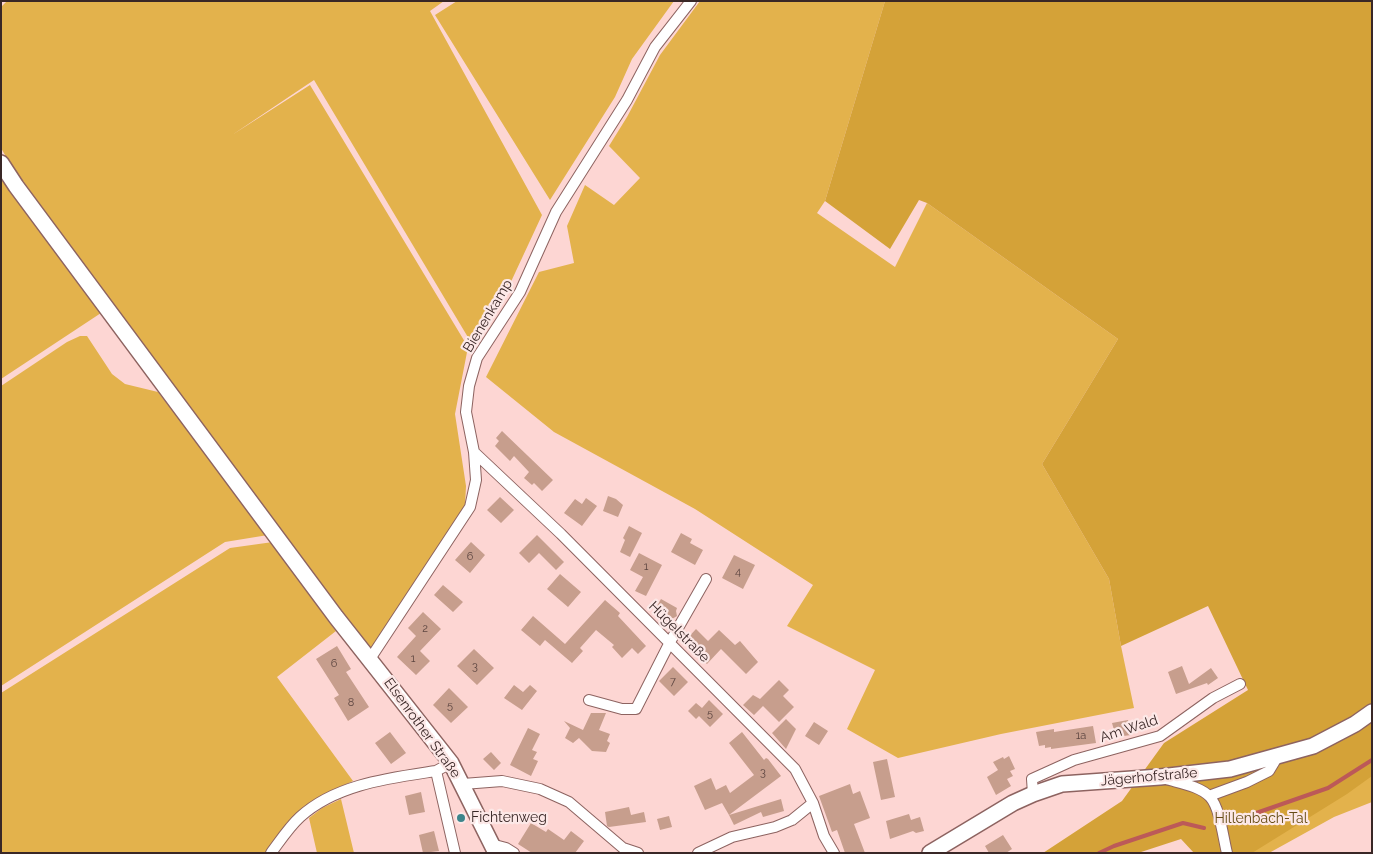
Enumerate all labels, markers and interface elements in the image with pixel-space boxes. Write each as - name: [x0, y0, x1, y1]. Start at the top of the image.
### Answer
- street label: Bienenkamp: [460, 277, 516, 355]
- house number: 6: [467, 550, 473, 564]
- house number: 1: [644, 560, 648, 574]
- house number: 4: [735, 565, 741, 579]
- street label: Hügelstraße: [645, 598, 713, 666]
- house number: 2: [422, 622, 428, 636]
- house number: 1: [411, 652, 415, 666]
- house number: 6: [331, 657, 337, 671]
- house number: 3: [472, 660, 478, 674]
- street label: Elsenrother Straße: [380, 675, 464, 781]
- house number: 7: [670, 675, 676, 689]
- house number: 8: [348, 696, 354, 710]
- house number: 5: [447, 699, 453, 713]
- house number: 5: [707, 707, 713, 721]
- street label: Am Wald: [1098, 712, 1160, 746]
- house number: 1a: [1076, 729, 1086, 743]
- street label: Jägerhofstraße: [1100, 764, 1198, 790]
- house number: 3: [760, 766, 766, 780]
- place label: Fichtenweg: [471, 810, 547, 826]
- park label: Hillenbach-Tal: [1214, 811, 1308, 827]
- marker: Fichtenweg: [455, 812, 467, 824]

